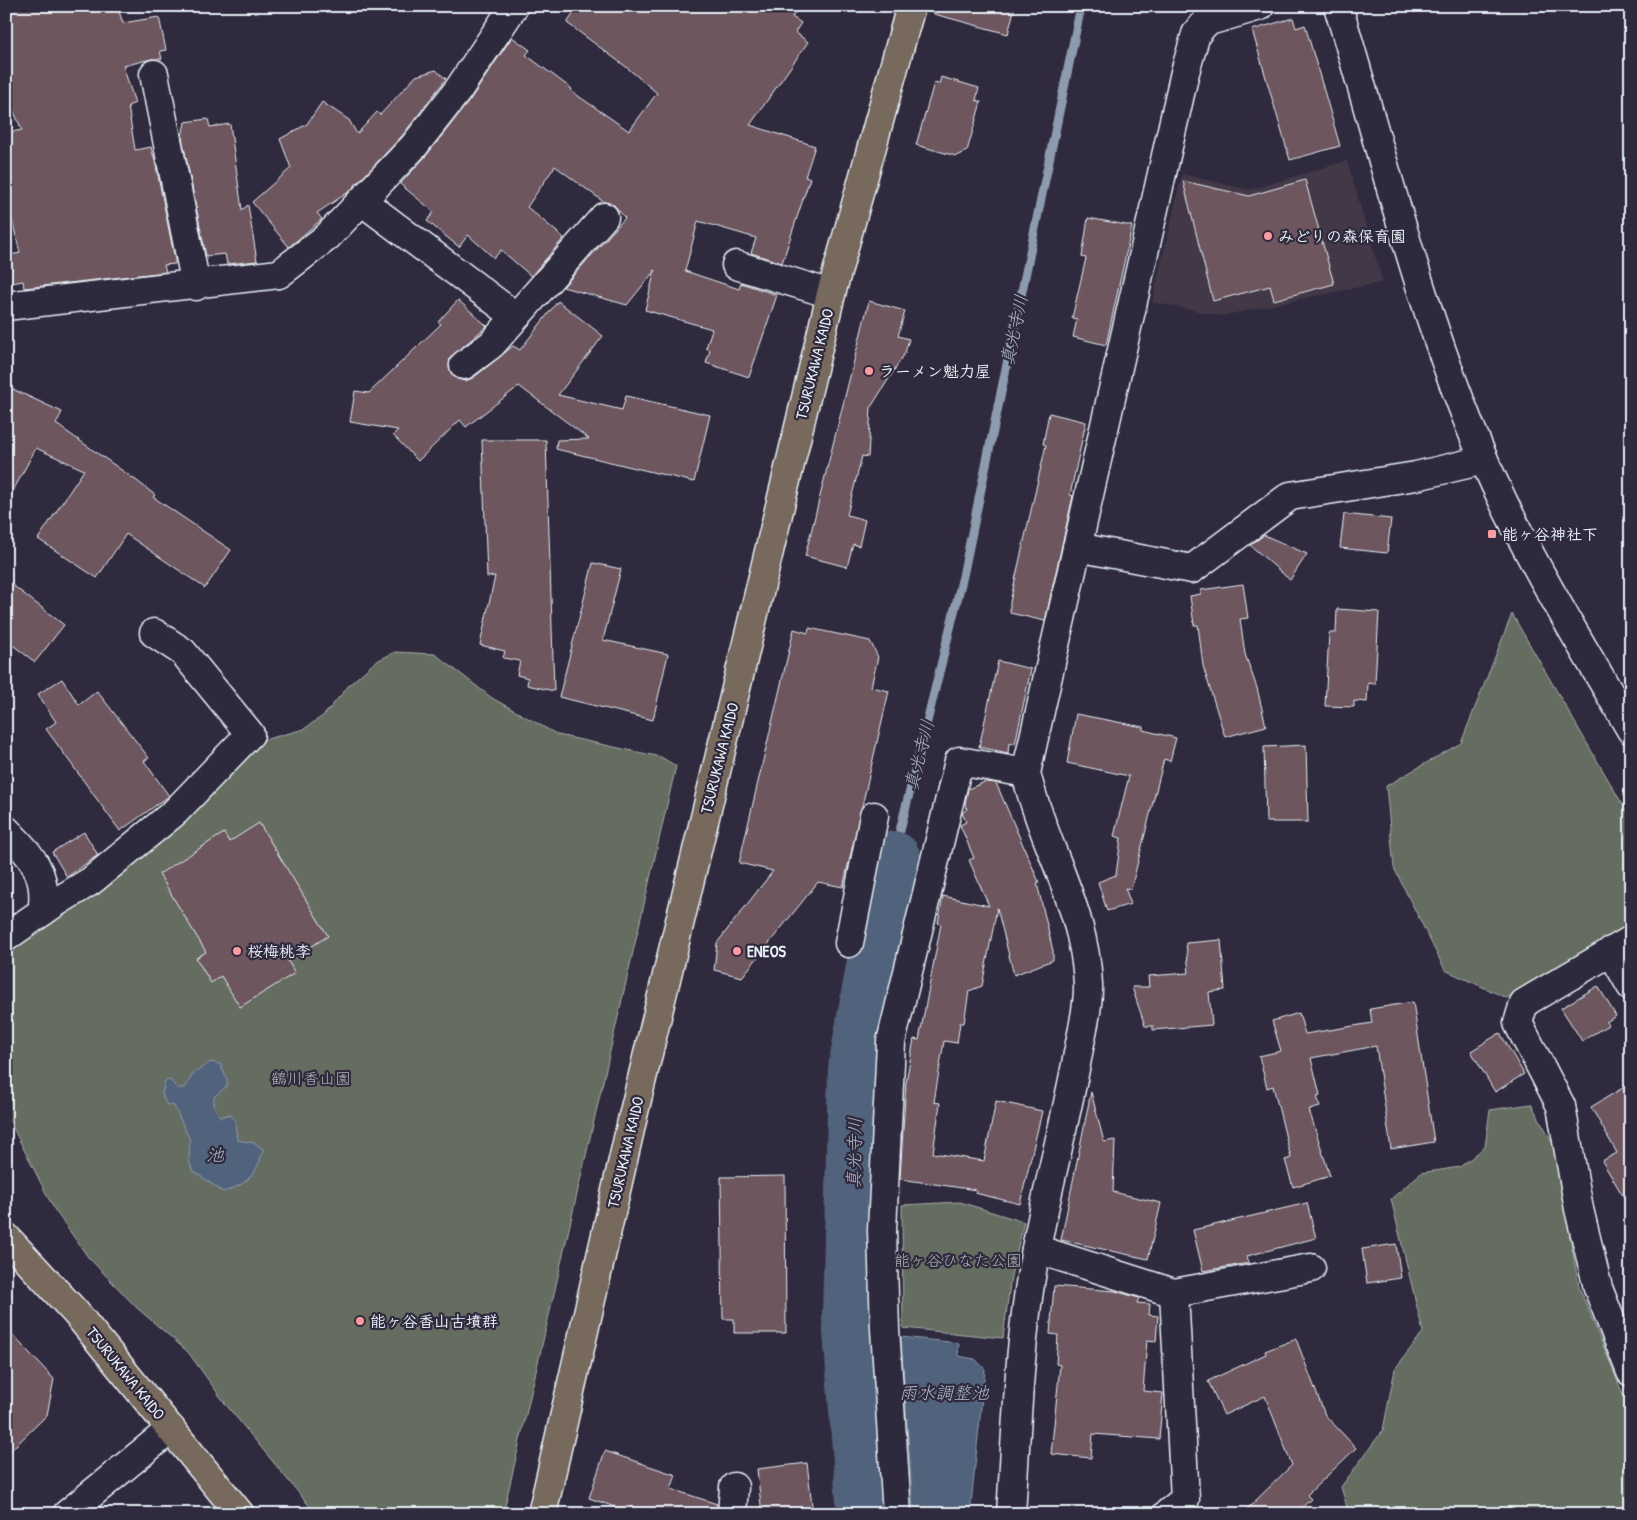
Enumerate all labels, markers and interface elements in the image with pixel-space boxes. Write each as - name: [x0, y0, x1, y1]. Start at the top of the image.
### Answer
- place label: みどりの森保育園: [1278, 225, 1406, 247]
- marker: みどりの森保育園: [1262, 230, 1274, 242]
- water label: 真光寺川: [994, 292, 1034, 368]
- street label: TSURUKAWA KAIDO: [790, 306, 838, 422]
- place label: ラーメン魁力屋: [879, 360, 991, 382]
- marker: ラーメン魁力屋: [863, 365, 875, 377]
- place label: 能ヶ谷神社下: [1502, 523, 1598, 545]
- marker: 能ヶ谷神社下: [1486, 528, 1498, 540]
- street label: TSURUKAWA KAIDO: [695, 700, 743, 816]
- water label: 真光寺川: [898, 717, 940, 793]
- place label: 桜梅桃李: [247, 940, 311, 962]
- place label: ENEOS: [747, 940, 787, 962]
- marker: 桜梅桃李: [231, 945, 243, 957]
- marker: ENEOS: [731, 945, 743, 957]
- park label: 鶴川香山園: [271, 1067, 351, 1089]
- street label: TSURUKAWA KAIDO: [601, 1094, 649, 1210]
- water label: 真光寺川: [841, 1117, 867, 1189]
- water label: 池: [206, 1142, 225, 1167]
- park label: 能ヶ谷ひなた公園: [894, 1249, 1022, 1271]
- place label: 能ヶ谷香山古墳群: [370, 1310, 498, 1332]
- marker: 能ヶ谷香山古墳群: [354, 1315, 366, 1327]
- street label: TSURUKAWA KAIDO: [82, 1322, 170, 1424]
- water label: 雨水調整池: [899, 1380, 990, 1405]

